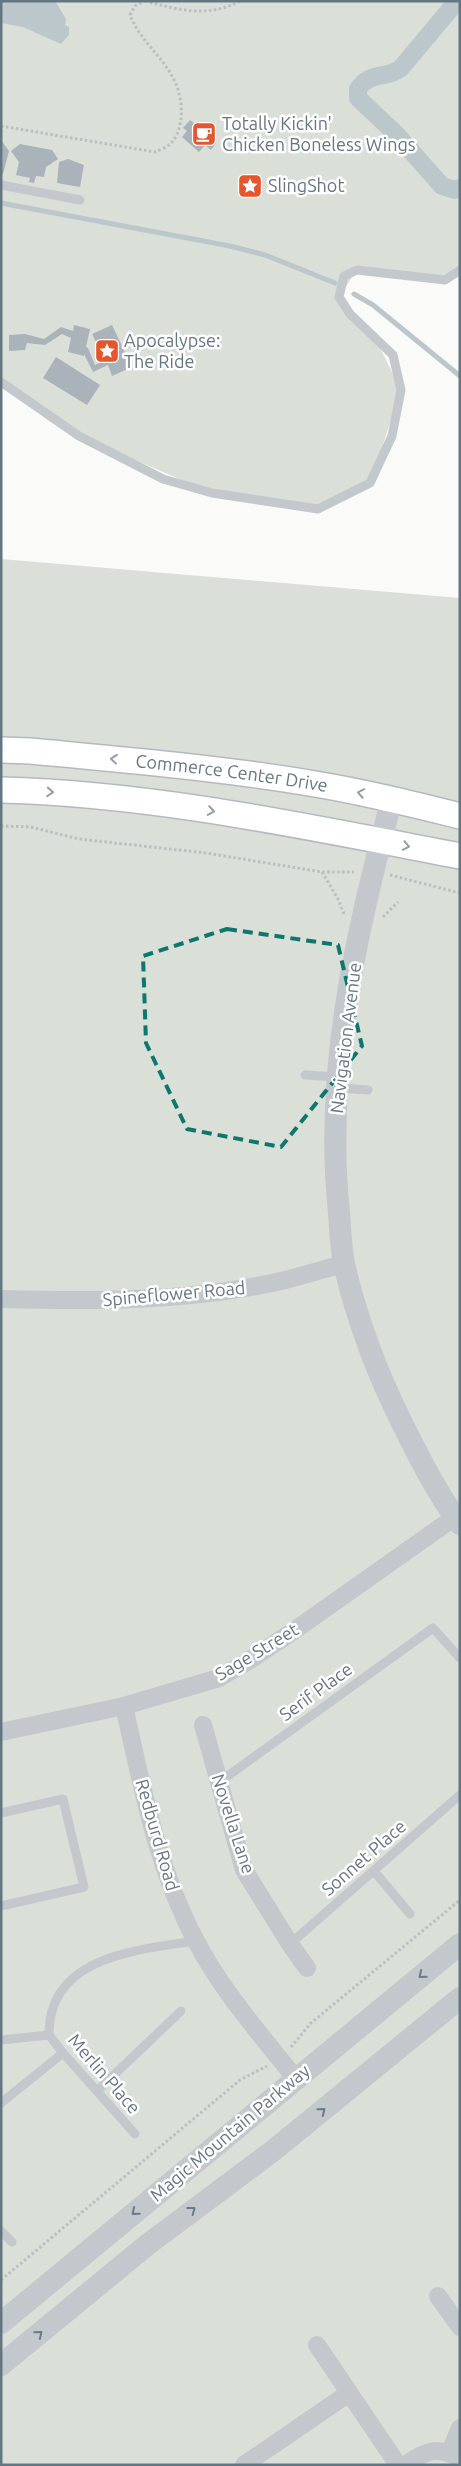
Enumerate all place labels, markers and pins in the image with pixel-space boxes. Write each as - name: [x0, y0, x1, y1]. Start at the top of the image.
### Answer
- place label: Totally Kickin' Chicken Boneless Wings: [222, 113, 416, 154]
- cafe icon: Totally Kickin' Chicken Boneless Wings: [191, 121, 217, 147]
- place icon: SlingShot: [237, 173, 263, 199]
- place label: SlingShot: [268, 175, 344, 195]
- place label: Apocalypse: The Ride: [124, 330, 220, 371]
- place icon: Apocalypse: The Ride: [94, 338, 120, 364]

